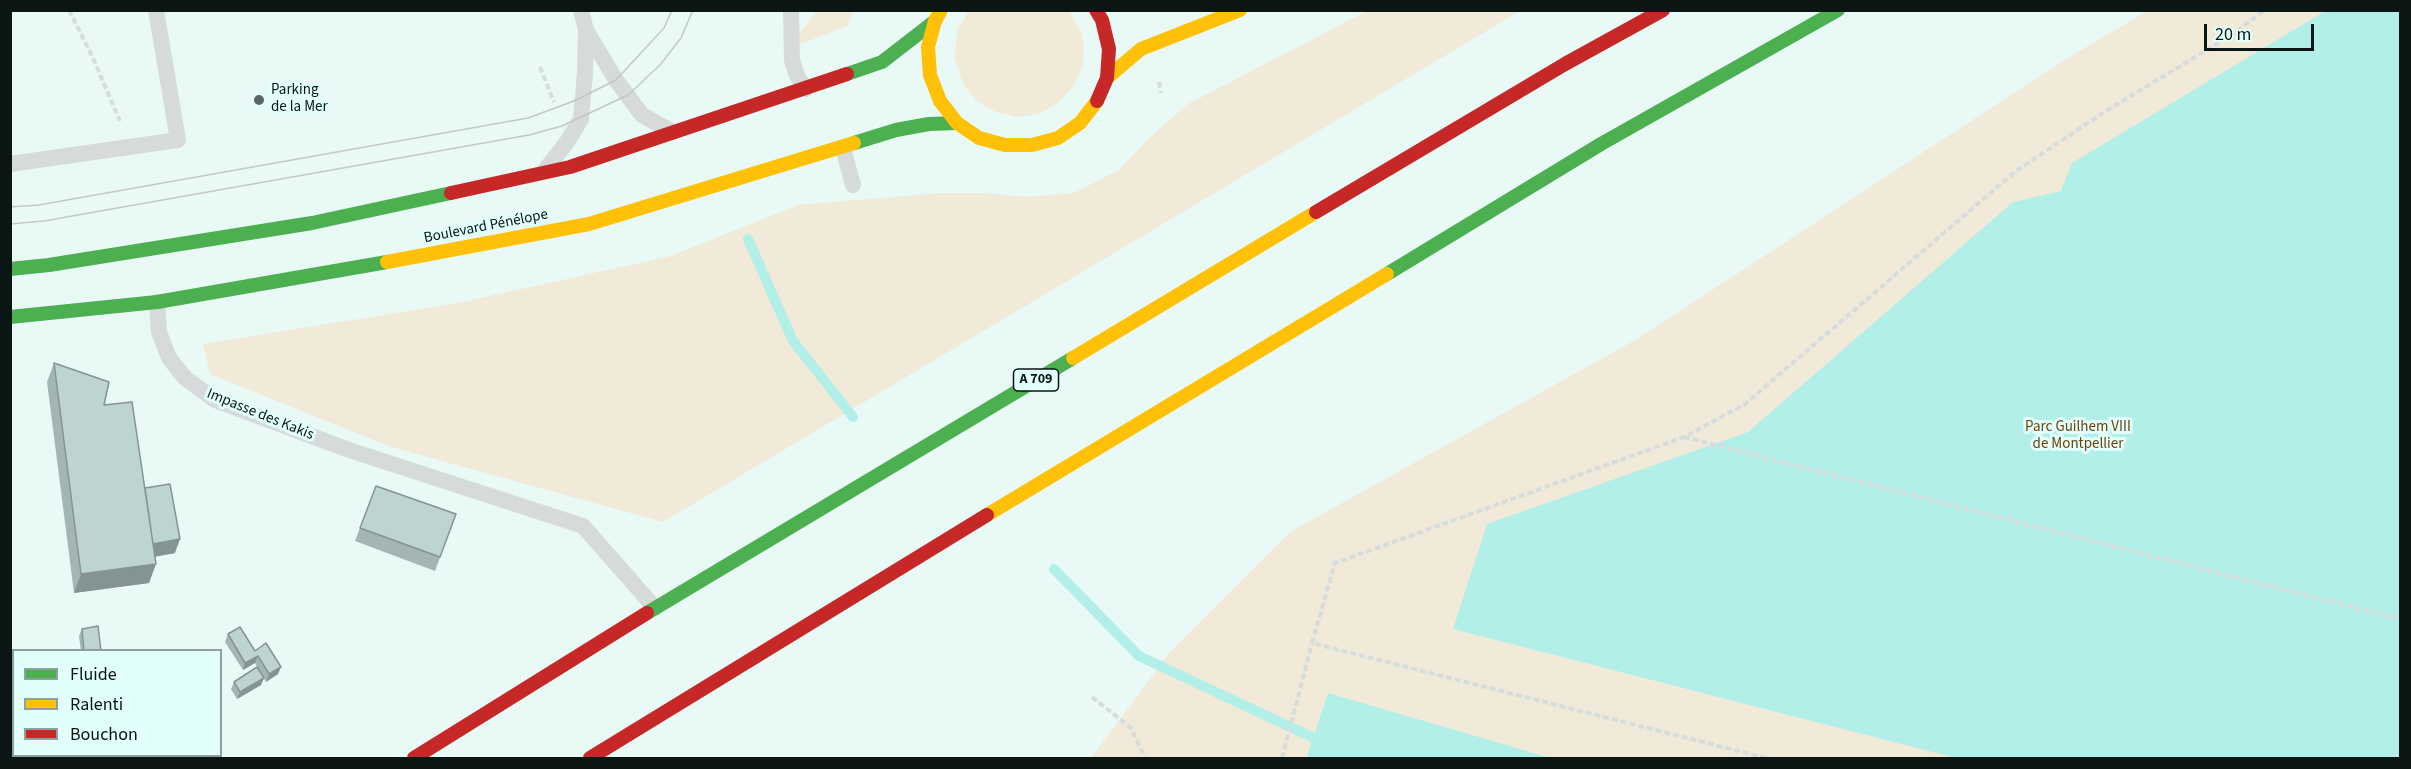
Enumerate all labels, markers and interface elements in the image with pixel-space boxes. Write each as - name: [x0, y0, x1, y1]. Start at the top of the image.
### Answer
- scale bar: [2207, 12, 2316, 50]
- text: 20 m: [2215, 22, 2251, 47]
- place label: Parking de la Mer: [271, 82, 328, 117]
- marker: Parking de la Mer: [252, 93, 266, 107]
- street label: Boulevard Pénélope: [422, 206, 550, 248]
- road number: A 709: [1014, 369, 1058, 391]
- street label: Impasse des Kakis: [204, 385, 316, 445]
- park label: Parc Guilhem VIII de Montpellier: [2025, 419, 2131, 454]
- legend: [12, 649, 222, 757]
- text: Fluide: [70, 662, 117, 687]
- text: Ralenti: [70, 692, 123, 717]
- text: Bouchon: [70, 722, 138, 747]

